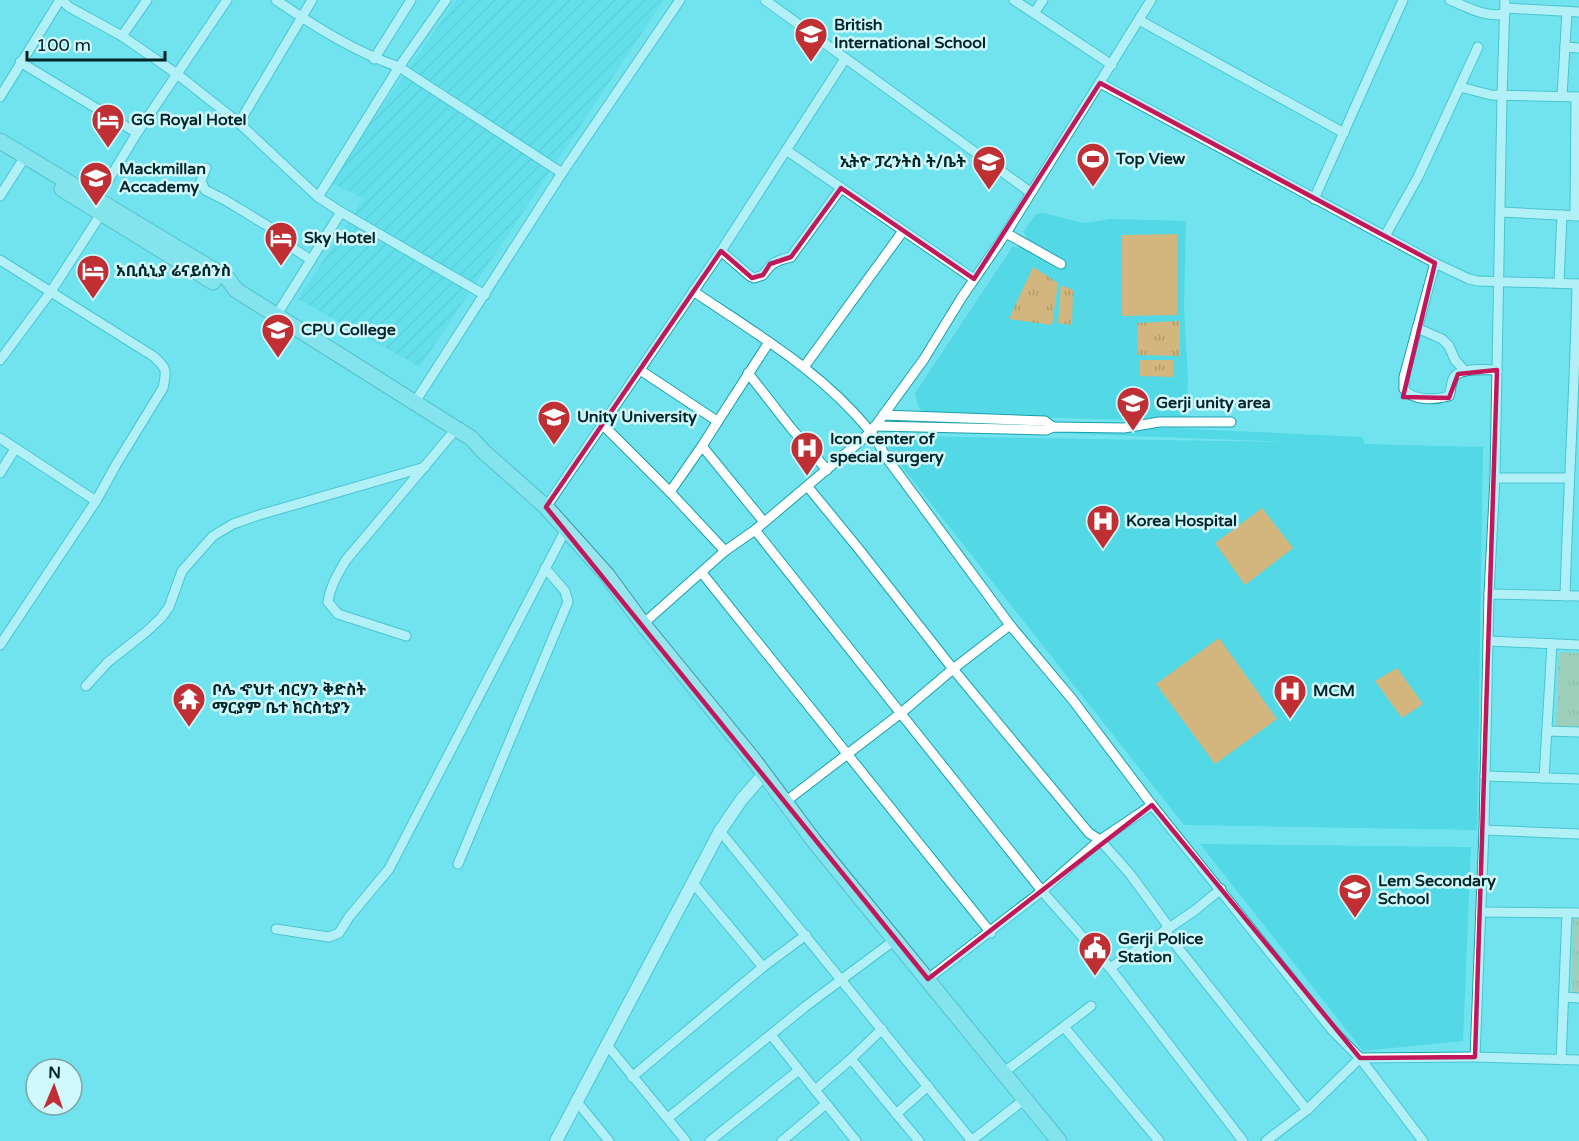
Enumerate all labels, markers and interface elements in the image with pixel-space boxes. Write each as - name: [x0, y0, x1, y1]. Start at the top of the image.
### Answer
- place label: British International School: [834, 15, 986, 53]
- school or university icon: British International School: [793, 16, 829, 63]
- scale bar: [27, 24, 165, 62]
- text: 100 m: [36, 34, 91, 56]
- hotel icon: GG Royal Hotel: [90, 102, 126, 149]
- place label: GG Royal Hotel: [131, 110, 247, 130]
- sports icon: Top View: [1075, 141, 1111, 188]
- school or university icon: ኢትዮ ፓረንትስ ት/ቤት: [971, 144, 1007, 191]
- place label: Top View: [1115, 149, 1186, 169]
- place label: ኢትዮ ፓረንትስ ት/ቤት: [840, 152, 966, 172]
- place label: Mackmillan Accademy: [119, 159, 206, 197]
- school or university icon: Mackmillan Accademy: [78, 160, 114, 207]
- hotel icon: Sky Hotel: [263, 220, 299, 267]
- place label: Sky Hotel: [304, 228, 376, 248]
- hotel icon: አቢሲኒያ ሬናይሰንስ: [75, 253, 111, 300]
- place label: አቢሲኒያ ሬናይሰንስ: [116, 261, 231, 281]
- school or university icon: CPU College: [260, 312, 296, 359]
- place label: CPU College: [301, 320, 396, 340]
- school or university icon: Gerji unity area: [1115, 385, 1151, 432]
- place label: Gerji unity area: [1156, 393, 1271, 413]
- school or university icon: Unity University: [536, 399, 572, 446]
- place label: Unity University: [577, 407, 697, 427]
- place label: Icon center of special surgery: [830, 429, 944, 467]
- hospital icon: Icon center of special surgery: [789, 430, 825, 477]
- hospital icon: Korea Hospital: [1085, 503, 1121, 550]
- place label: Korea Hospital: [1126, 511, 1237, 531]
- hospital icon: MCM: [1272, 673, 1308, 720]
- place label: ቦሌ ኆህተ ብርሃን ቅድስት ማርያም ቤተ ክርስቲያን: [212, 680, 366, 718]
- temple icon: ቦሌ ኆህተ ብርሃን ቅድስት ማርያም ቤተ ክርስቲያን: [171, 681, 207, 728]
- place label: MCM: [1313, 681, 1355, 701]
- place label: Lem Secondary School: [1378, 871, 1496, 909]
- school or university icon: Lem Secondary School: [1337, 872, 1373, 919]
- place label: Gerji Police Station: [1118, 929, 1203, 967]
- public building icon: Gerji Police Station: [1077, 930, 1113, 977]
- north arrow: [24, 1057, 84, 1117]
- text: N: [48, 1063, 61, 1083]

